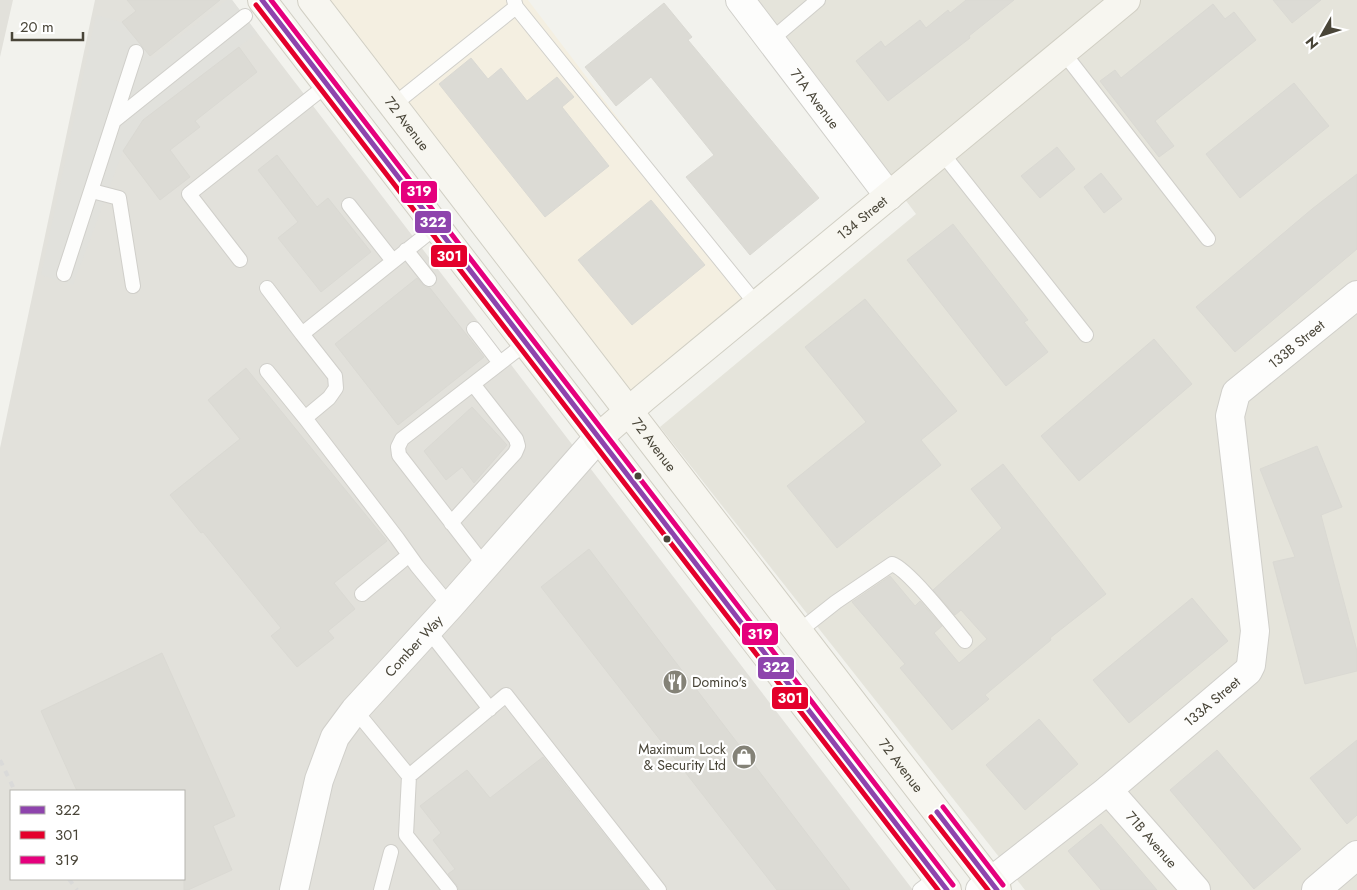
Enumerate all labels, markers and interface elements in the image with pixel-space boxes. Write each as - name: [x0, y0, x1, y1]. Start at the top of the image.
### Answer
- scale bar: [12, 10, 84, 42]
- north arrow: [1297, 10, 1347, 60]
- text: 20 m: [20, 16, 54, 38]
- text: N: [1301, 33, 1323, 54]
- street label: 71A Avenue: [786, 64, 844, 133]
- street label: 72 Avenue: [380, 92, 434, 155]
- line badge: 319: [400, 180, 438, 204]
- text: 319: [406, 181, 432, 201]
- street label: 134 Street: [833, 191, 892, 244]
- line badge: 322: [414, 210, 452, 234]
- text: 322: [419, 212, 447, 232]
- line badge: 301: [430, 244, 468, 268]
- text: 301: [436, 246, 462, 266]
- street label: 133B Street: [1264, 315, 1329, 373]
- street label: 72 Avenue: [627, 413, 681, 476]
- unlabelled marker: [633, 471, 643, 481]
- unlabelled marker: [662, 534, 672, 544]
- street label: Comber Way: [380, 610, 448, 681]
- line badge: 319: [741, 622, 779, 646]
- text: 319: [747, 624, 773, 644]
- line badge: 322: [757, 656, 795, 680]
- text: 322: [762, 657, 790, 677]
- restaurant icon: Domino's: [662, 669, 688, 695]
- street label: 133A Street: [1180, 671, 1245, 731]
- place label: Domino's: [692, 672, 747, 692]
- line badge: 301: [771, 686, 809, 710]
- text: 301: [777, 688, 803, 708]
- street label: 72 Avenue: [874, 734, 928, 797]
- place label: Maximum Lock & Security Ltd: [638, 739, 727, 775]
- shop icon: Maximum Lock & Security Ltd: [731, 744, 757, 770]
- legend: [10, 790, 185, 880]
- text: 322: [55, 799, 80, 821]
- street label: 71B Avenue: [1121, 807, 1182, 872]
- text: 301: [55, 824, 79, 846]
- text: 319: [55, 849, 79, 871]

